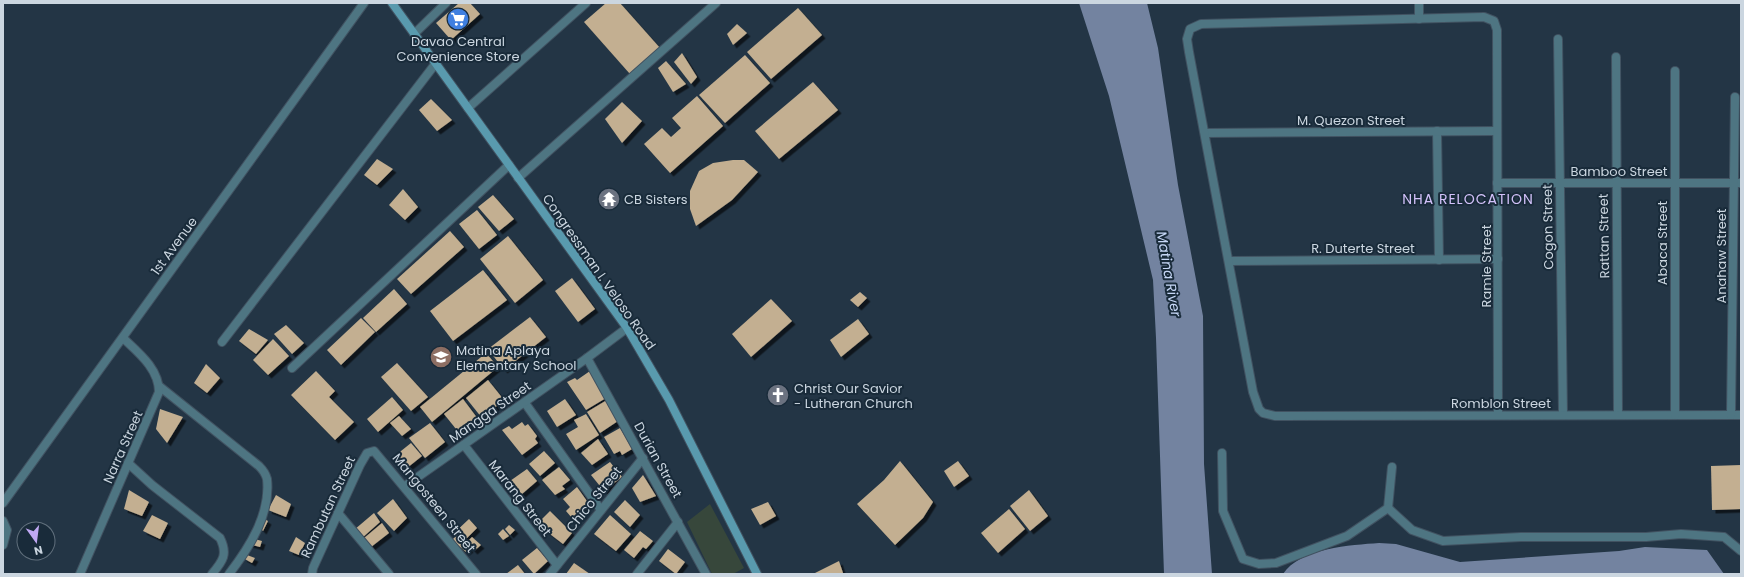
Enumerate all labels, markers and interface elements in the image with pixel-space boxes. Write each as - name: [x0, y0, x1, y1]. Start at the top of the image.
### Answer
- supermarket icon: Davao Central Convenience Store: [445, 6, 471, 32]
- place label: Davao Central Convenience Store: [397, 32, 519, 66]
- street label: M. Quezon Street: [1297, 111, 1405, 130]
- street label: Bamboo Street: [1570, 162, 1668, 181]
- street label: Cogon Street: [1538, 184, 1558, 270]
- temple icon: CB Sisters: [596, 186, 622, 212]
- district label: NHA RELOCATION: [1402, 189, 1534, 209]
- street label: Congressman I. Veloso Road: [538, 190, 660, 354]
- place label: CB Sisters: [624, 190, 688, 209]
- street label: Rattan Street: [1594, 193, 1614, 279]
- street label: Abaca Street: [1653, 200, 1672, 285]
- street label: Anahaw Street: [1712, 208, 1731, 304]
- street label: 1st Avenue: [146, 213, 202, 279]
- street label: Ramie Street: [1477, 224, 1496, 307]
- water label: Matina River: [1152, 230, 1186, 319]
- street label: R. Duterte Street: [1311, 239, 1415, 258]
- place label: Matina Aplaya Elementary School: [456, 341, 577, 375]
- school or university icon: Matina Aplaya Elementary School: [428, 344, 454, 370]
- street label: Mangga Street: [445, 376, 535, 447]
- place label: Christ Our Savior - Lutheran Church: [794, 379, 913, 413]
- church icon: Christ Our Savior - Lutheran Church: [765, 382, 791, 408]
- street label: Romblon Street: [1451, 394, 1551, 413]
- street label: Narra Street: [98, 407, 148, 486]
- street label: Durian Street: [629, 419, 687, 502]
- street label: Mangosteen Street: [388, 449, 480, 557]
- street label: Rambutan Street: [296, 453, 360, 561]
- street label: Marang Street: [484, 456, 556, 540]
- street label: Chico Street: [562, 462, 627, 536]
- north arrow: [16, 521, 56, 561]
- text: N: [32, 542, 44, 559]

